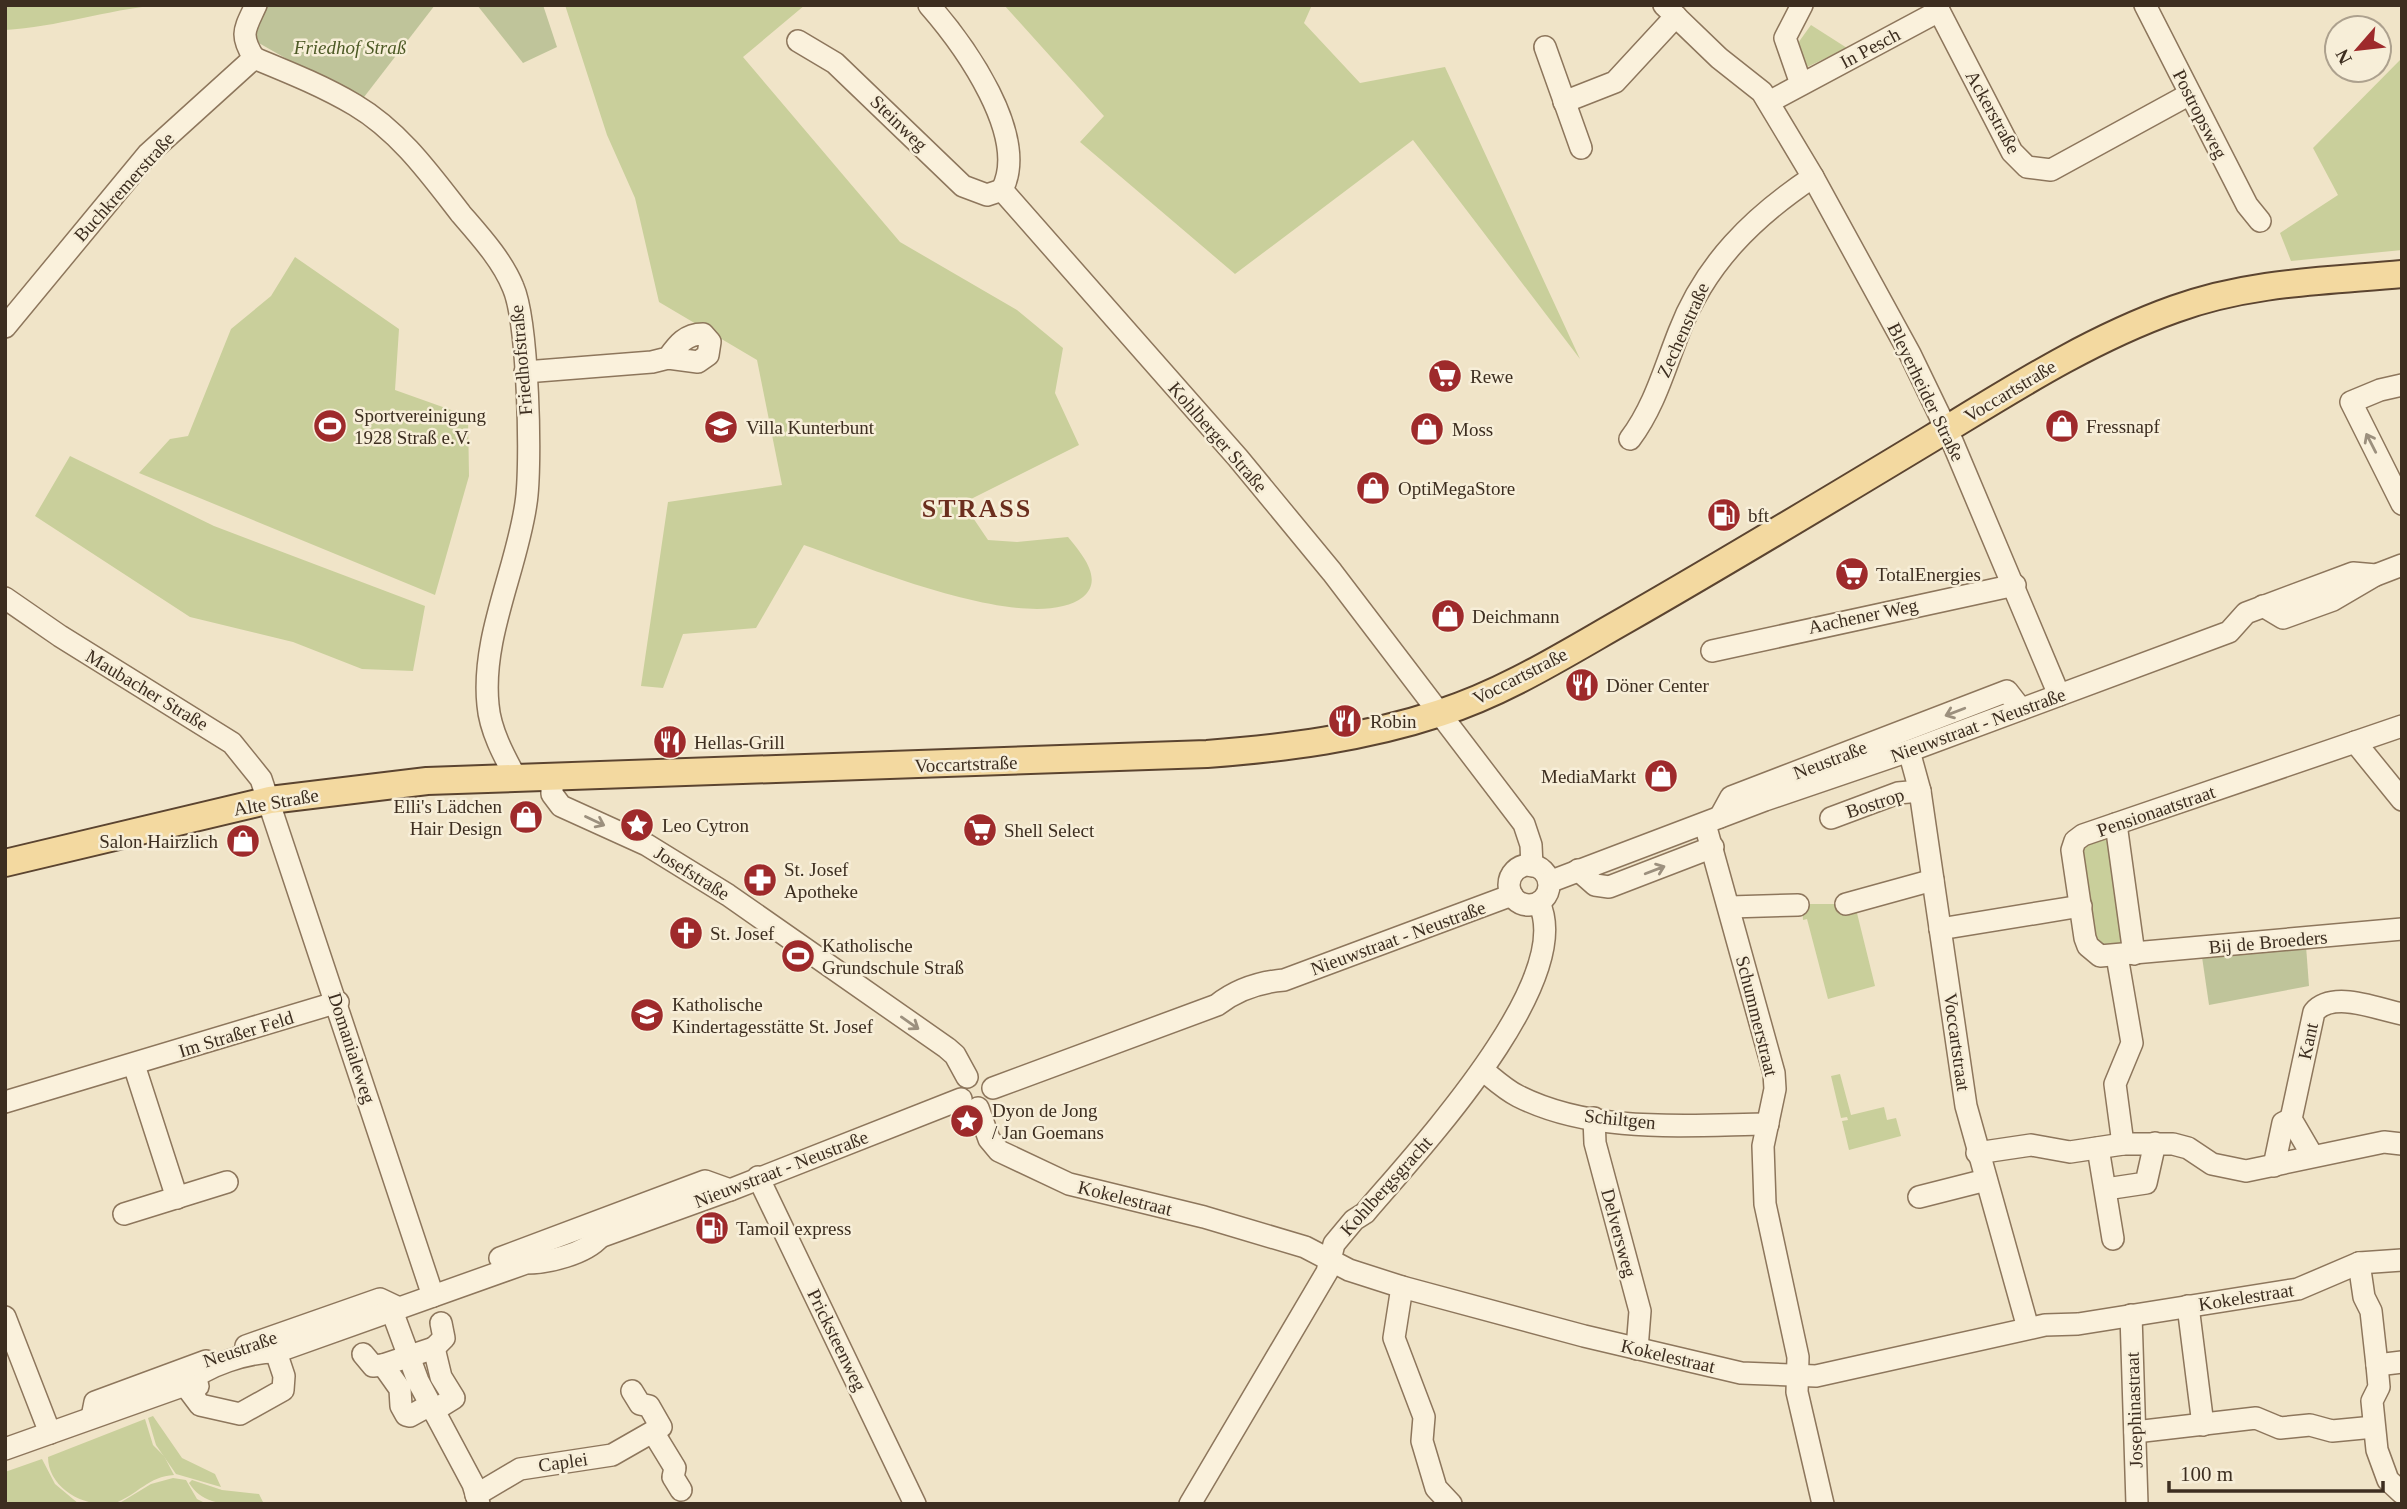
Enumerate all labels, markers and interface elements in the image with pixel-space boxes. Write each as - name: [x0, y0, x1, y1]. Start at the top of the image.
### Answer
- north arrow: [2323, 14, 2393, 84]
- street label: In Pesch: [1836, 23, 1904, 73]
- park label: Friedhof Straß: [293, 37, 407, 58]
- text: N: [2331, 46, 2356, 68]
- street label: Postropsweg: [2169, 66, 2232, 162]
- street label: Ackerstraße: [1962, 67, 2024, 157]
- street label: Steinweg: [866, 91, 932, 155]
- street label: Buchkremerstraße: [70, 128, 178, 246]
- street label: Zechenstraße: [1653, 279, 1713, 381]
- street label: Friedhofstraße: [506, 304, 536, 416]
- street label: Bleyerheider Straße: [1883, 319, 1969, 465]
- street label: Voccartstraße: [1960, 355, 2060, 427]
- supermarket icon: Rewe: [1426, 357, 1464, 395]
- place label: Rewe: [1470, 366, 1513, 387]
- street label: Kohlberger Straße: [1164, 377, 1272, 497]
- place label: Sportvereinigung 1928 Straß e.V.: [354, 405, 486, 448]
- sports icon: Sportvereinigung 1928 Straß e.V.: [311, 407, 349, 445]
- shop icon: Fressnapf: [2043, 407, 2081, 445]
- school or university icon: Villa Kunterbunt: [702, 408, 740, 446]
- shop icon: Moss: [1408, 410, 1446, 448]
- place label: Fressnapf: [2086, 416, 2161, 437]
- place label: Villa Kunterbunt: [746, 417, 875, 438]
- place label: Moss: [1452, 419, 1493, 440]
- one-way arrow: [2364, 433, 2378, 453]
- shop icon: OptiMegaStore: [1354, 469, 1392, 507]
- place label: OptiMegaStore: [1398, 478, 1515, 499]
- district label: STRASS: [922, 494, 1032, 523]
- fuel station icon: bft: [1705, 496, 1743, 534]
- place label: bft: [1748, 505, 1770, 526]
- supermarket icon: TotalEnergies: [1833, 555, 1871, 593]
- place label: TotalEnergies: [1876, 564, 1981, 585]
- street label: Aachener Weg: [1806, 594, 1920, 638]
- shop icon: Deichmann: [1429, 597, 1467, 635]
- place label: Deichmann: [1472, 606, 1560, 627]
- street label: Voccartstraße: [1469, 643, 1571, 709]
- street label: Maubacher Straße: [82, 645, 212, 735]
- restaurant icon: Döner Center: [1563, 666, 1601, 704]
- place label: Döner Center: [1606, 675, 1710, 696]
- street label: Nieuwstraat - Neustraße: [1888, 684, 2068, 766]
- restaurant icon: Robin: [1326, 702, 1364, 740]
- one-way arrow: [1945, 706, 1966, 719]
- place label: Robin: [1370, 711, 1417, 732]
- restaurant icon: Hellas-Grill: [651, 723, 689, 761]
- place label: Hellas-Grill: [694, 732, 785, 753]
- street label: Neustraße: [1790, 736, 1870, 784]
- street label: Voccartstraße: [914, 752, 1018, 776]
- shop icon: MediaMarkt: [1642, 757, 1680, 795]
- place label: MediaMarkt: [1541, 766, 1637, 787]
- street label: Pensionaatstraat: [2094, 781, 2218, 841]
- street label: Alte Straße: [232, 784, 320, 820]
- street label: Bostrop: [1843, 784, 1907, 822]
- place label: Elli's Lädchen Hair Design: [394, 796, 502, 839]
- shop icon: Elli's Lädchen Hair Design: [507, 798, 545, 836]
- place icon: Leo Cytron: [618, 806, 656, 844]
- supermarket icon: Shell Select: [961, 811, 999, 849]
- one-way arrow: [584, 815, 605, 828]
- place label: Leo Cytron: [662, 815, 750, 836]
- place label: Shell Select: [1004, 820, 1095, 841]
- shop icon: Salon Hairzlich: [224, 822, 262, 860]
- place label: Salon Hairzlich: [99, 831, 218, 852]
- street label: Josefstraße: [651, 842, 733, 904]
- place label: St. Josef Apotheke: [784, 859, 858, 902]
- pharmacy icon: St. Josef Apotheke: [741, 861, 779, 899]
- one-way arrow: [1643, 862, 1665, 875]
- street label: Nieuwstraat - Neustraße: [1308, 897, 1488, 979]
- church icon: St. Josef: [667, 914, 705, 952]
- place label: St. Josef: [710, 923, 775, 944]
- street label: Bij de Broeders: [2208, 926, 2328, 958]
- place label: Katholische Grundschule Straß: [822, 935, 964, 978]
- sports icon: Katholische Grundschule Straß: [779, 937, 817, 975]
- street label: Schummerstraat: [1732, 954, 1782, 1079]
- street label: Domanialeweg: [324, 990, 380, 1106]
- street label: Voccartstraat: [1940, 992, 1974, 1093]
- place label: Katholische Kindertagesstätte St. Josef: [672, 994, 874, 1037]
- school or university icon: Katholische Kindertagesstätte St. Josef: [628, 996, 666, 1034]
- street label: Im Straßer Feld: [176, 1006, 297, 1061]
- one-way arrow: [900, 1016, 919, 1030]
- street label: Kant: [2294, 1020, 2322, 1061]
- place label: Dyon de Jong / Jan Goemans: [992, 1100, 1104, 1143]
- place icon: Dyon de Jong / Jan Goemans: [948, 1102, 986, 1140]
- street label: Schiltgen: [1583, 1105, 1657, 1133]
- street label: Nieuwstraat - Neustraße: [691, 1126, 871, 1212]
- street label: Kohlbergsgracht: [1336, 1132, 1437, 1240]
- street label: Kokelestraat: [1076, 1176, 1175, 1220]
- street label: Delversweg: [1597, 1186, 1641, 1280]
- fuel station icon: Tamoil express: [693, 1209, 731, 1247]
- place label: Tamoil express: [736, 1218, 851, 1239]
- street label: Kokelestraat: [2197, 1279, 2296, 1315]
- street label: Pricksteenweg: [803, 1286, 871, 1395]
- street label: Neustraße: [200, 1327, 280, 1371]
- street label: Kokelestraat: [1619, 1335, 1718, 1377]
- street label: Josephinastraat: [2121, 1351, 2147, 1468]
- street label: Caplei: [537, 1448, 589, 1476]
- scale bar: [2169, 1450, 2382, 1494]
- text: 100 m: [2180, 1462, 2233, 1486]

